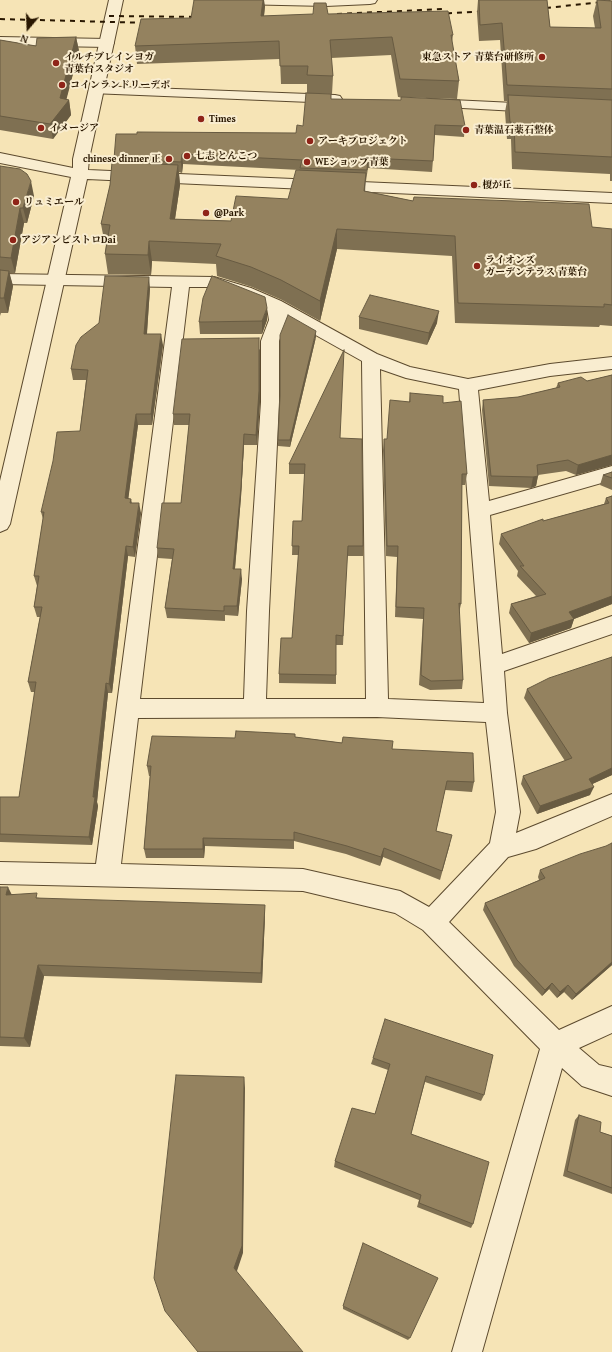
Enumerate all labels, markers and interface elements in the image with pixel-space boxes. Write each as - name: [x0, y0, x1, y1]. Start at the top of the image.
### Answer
- north arrow: [8, 8, 48, 48]
- text: N: [18, 31, 30, 48]
- place label: イルチブレインヨガ 青葉台スタジオ: [64, 51, 154, 74]
- place label: 東急ストア 青葉台研修所: [422, 51, 534, 63]
- marker: 東急ストア 青葉台研修所: [537, 52, 547, 62]
- marker: イルチブレインヨガ 青葉台スタジオ: [51, 58, 61, 68]
- place label: コインランドリーデポ: [70, 79, 170, 91]
- marker: コインランドリーデポ: [57, 80, 67, 90]
- place label: Times: [209, 113, 236, 125]
- marker: Times: [196, 114, 206, 124]
- place label: イメージア: [49, 122, 99, 134]
- marker: イメージア: [36, 123, 46, 133]
- place label: 青葉温石薬石整体: [474, 124, 554, 136]
- marker: 青葉温石薬石整体: [461, 125, 471, 135]
- place label: アーキプロジェクト: [318, 135, 408, 147]
- marker: アーキプロジェクト: [305, 136, 315, 146]
- place label: 七志 とんこつ: [195, 150, 257, 162]
- marker: 七志 とんこつ: [182, 151, 192, 161]
- place label: chinese dinner 正: [83, 153, 161, 165]
- marker: chinese dinner 正: [164, 154, 174, 164]
- place label: WEショップ青葉: [315, 156, 389, 168]
- marker: WEショップ青葉: [302, 157, 312, 167]
- place label: 榎が丘: [482, 179, 512, 191]
- marker: 榎が丘: [469, 180, 479, 190]
- place label: リュミエール: [24, 196, 84, 208]
- marker: リュミエール: [11, 197, 21, 207]
- place label: @Park: [214, 207, 244, 219]
- marker: @Park: [201, 208, 211, 218]
- place label: アジアンビストロDai: [21, 234, 116, 246]
- marker: アジアンビストロDai: [8, 235, 18, 245]
- place label: ライオンズ ガーデンテラス 青葉台: [485, 254, 587, 278]
- marker: ライオンズ ガーデンテラス 青葉台: [472, 261, 482, 271]

